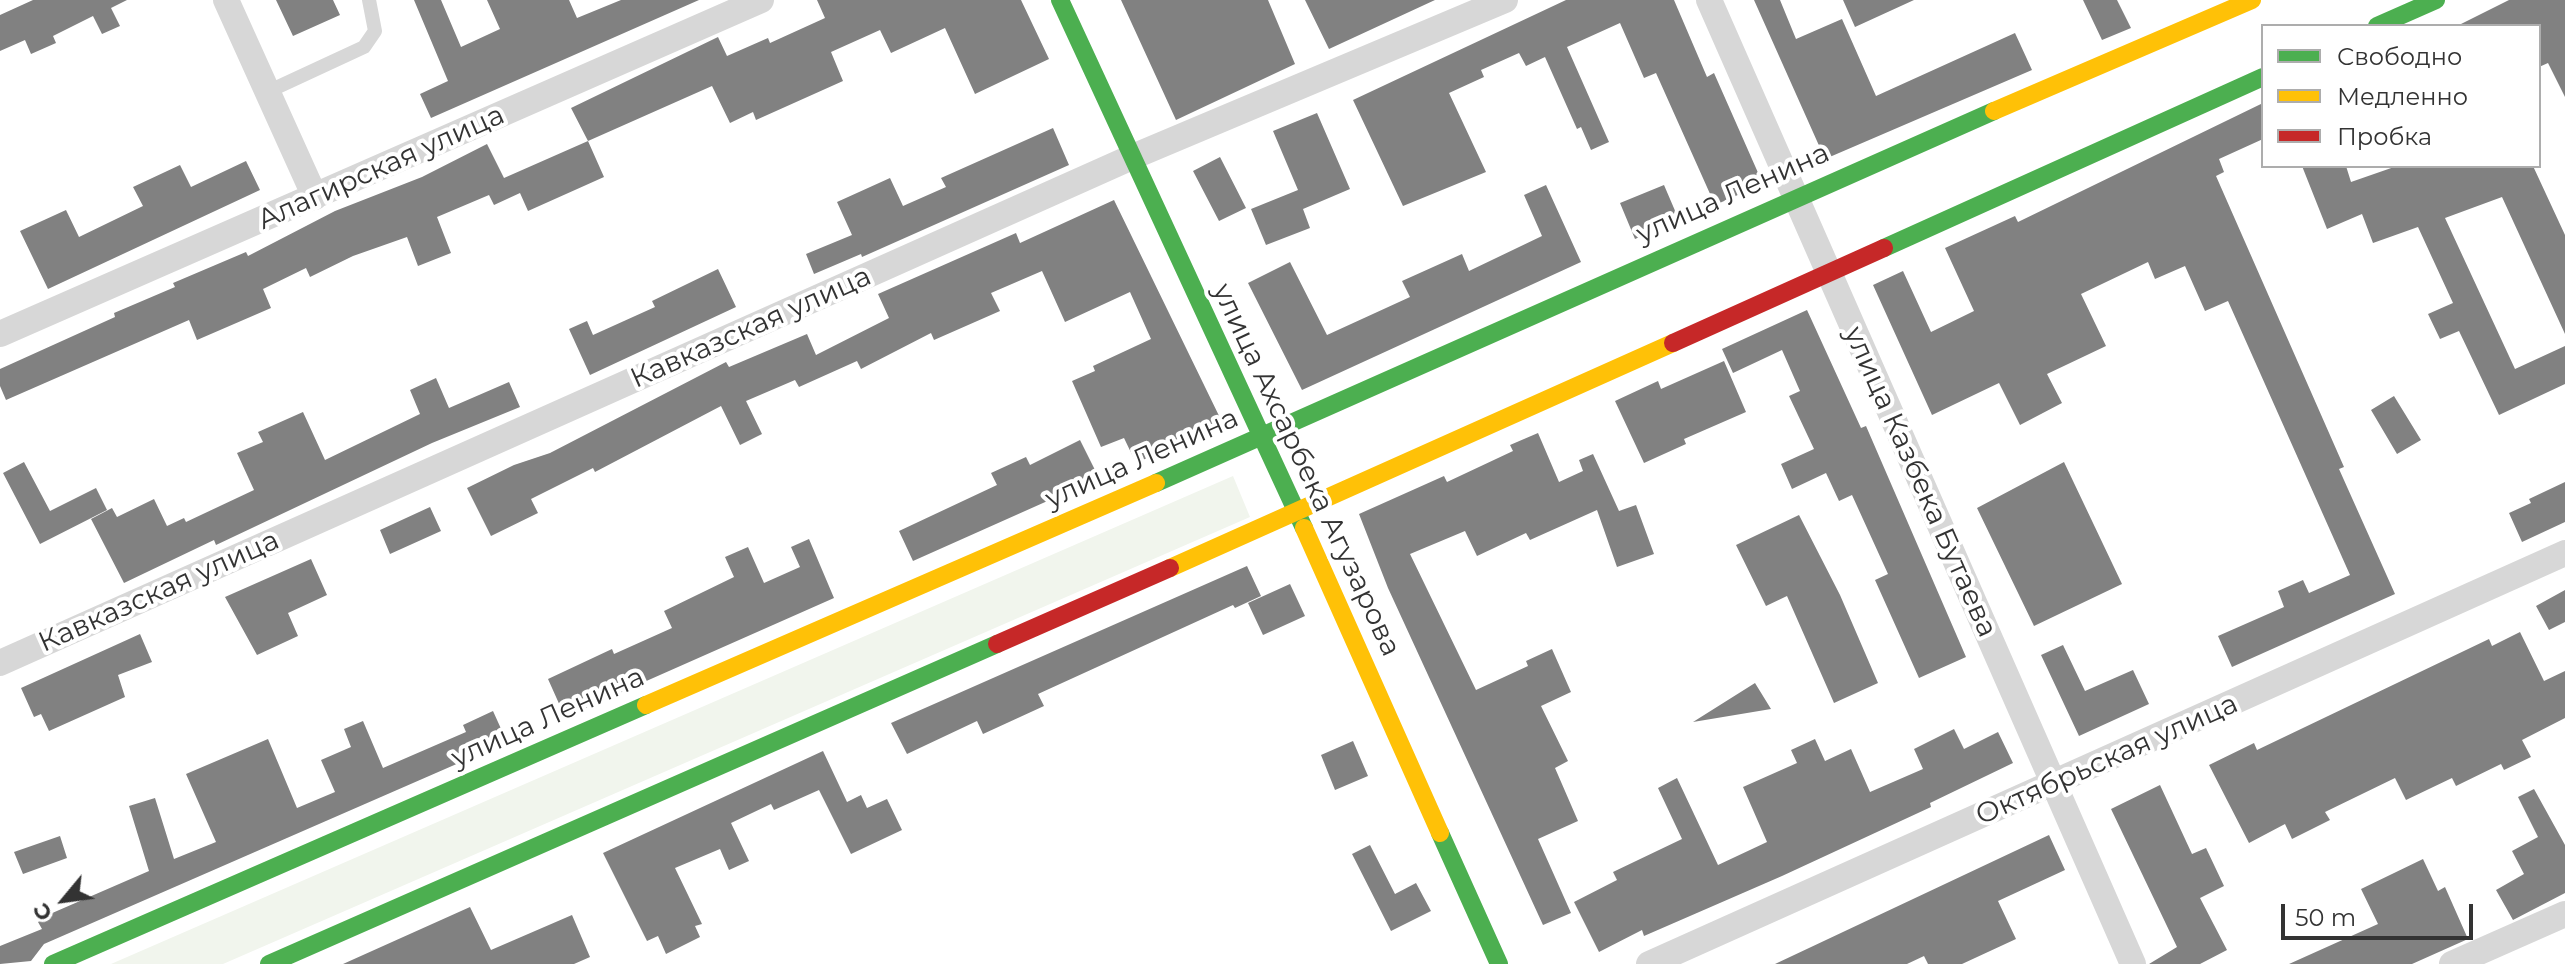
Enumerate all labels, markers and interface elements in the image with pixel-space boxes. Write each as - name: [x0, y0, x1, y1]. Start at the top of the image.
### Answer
- legend: [2261, 24, 2541, 168]
- text: Свободно: [2337, 42, 2462, 71]
- text: Медленно: [2337, 82, 2468, 111]
- street label: Алагирская улица: [252, 98, 510, 238]
- text: Пробка: [2337, 122, 2432, 151]
- street label: улица Ленина: [1631, 136, 1835, 252]
- street label: Кавказская улица: [626, 260, 876, 396]
- street label: улица Ахсарбека Агузарова: [1205, 278, 1407, 662]
- street label: улица Казбека Бутаева: [1836, 322, 2004, 642]
- street label: улица Ленина: [1040, 401, 1244, 517]
- street label: Кавказская улица: [34, 524, 284, 660]
- street label: улица Ленина: [446, 660, 650, 776]
- street label: Октябрьская улица: [1971, 687, 2243, 833]
- north arrow: [24, 860, 104, 940]
- scale bar: [2285, 888, 2477, 938]
- text: С: [27, 898, 58, 925]
- text: 50 m: [2295, 903, 2356, 932]

